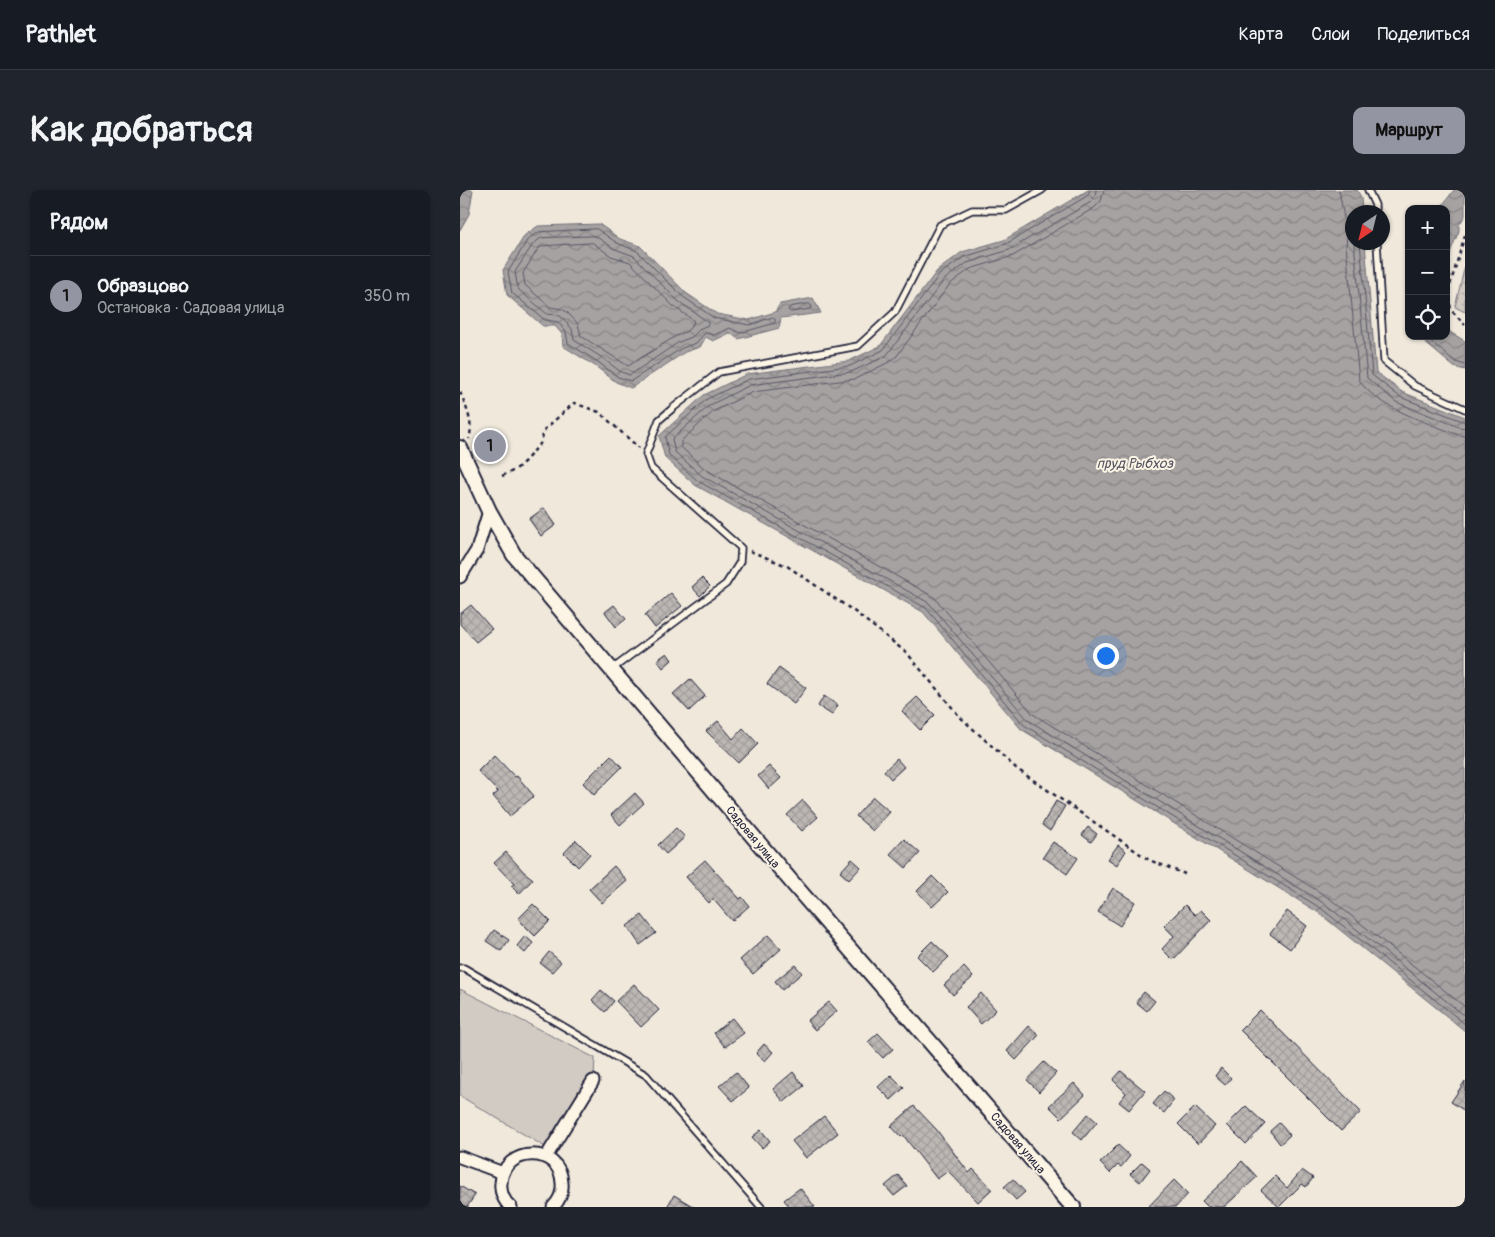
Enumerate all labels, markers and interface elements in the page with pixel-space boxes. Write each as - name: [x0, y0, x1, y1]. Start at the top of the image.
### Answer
- text: Pathlet: [25, 20, 96, 49]
- text: Карта: [1239, 23, 1283, 46]
- text: Слои: [1311, 23, 1349, 46]
- text: Поделиться: [1377, 23, 1470, 46]
- button: Маршрут: [1353, 107, 1465, 154]
- text: Как добраться: [30, 108, 253, 152]
- north arrow: [1345, 205, 1390, 250]
- map controls: [1405, 205, 1450, 340]
- button: +: [1405, 205, 1450, 250]
- text: Рядом: [50, 209, 108, 236]
- button: −: [1405, 250, 1450, 295]
- text: Образцово: [97, 274, 189, 298]
- text: 1: [63, 286, 69, 306]
- text: 350 m: [364, 286, 410, 306]
- button: locate: [1405, 295, 1450, 340]
- text: Остановка · Садовая улица: [97, 298, 284, 318]
- pin: 1: [474, 427, 506, 465]
- water label: пруд Рыбхоз: [1097, 455, 1174, 472]
- your location: [1093, 643, 1119, 669]
- street label: Садовая улица: [722, 803, 783, 872]
- street label: Садовая улица: [987, 1110, 1049, 1177]

